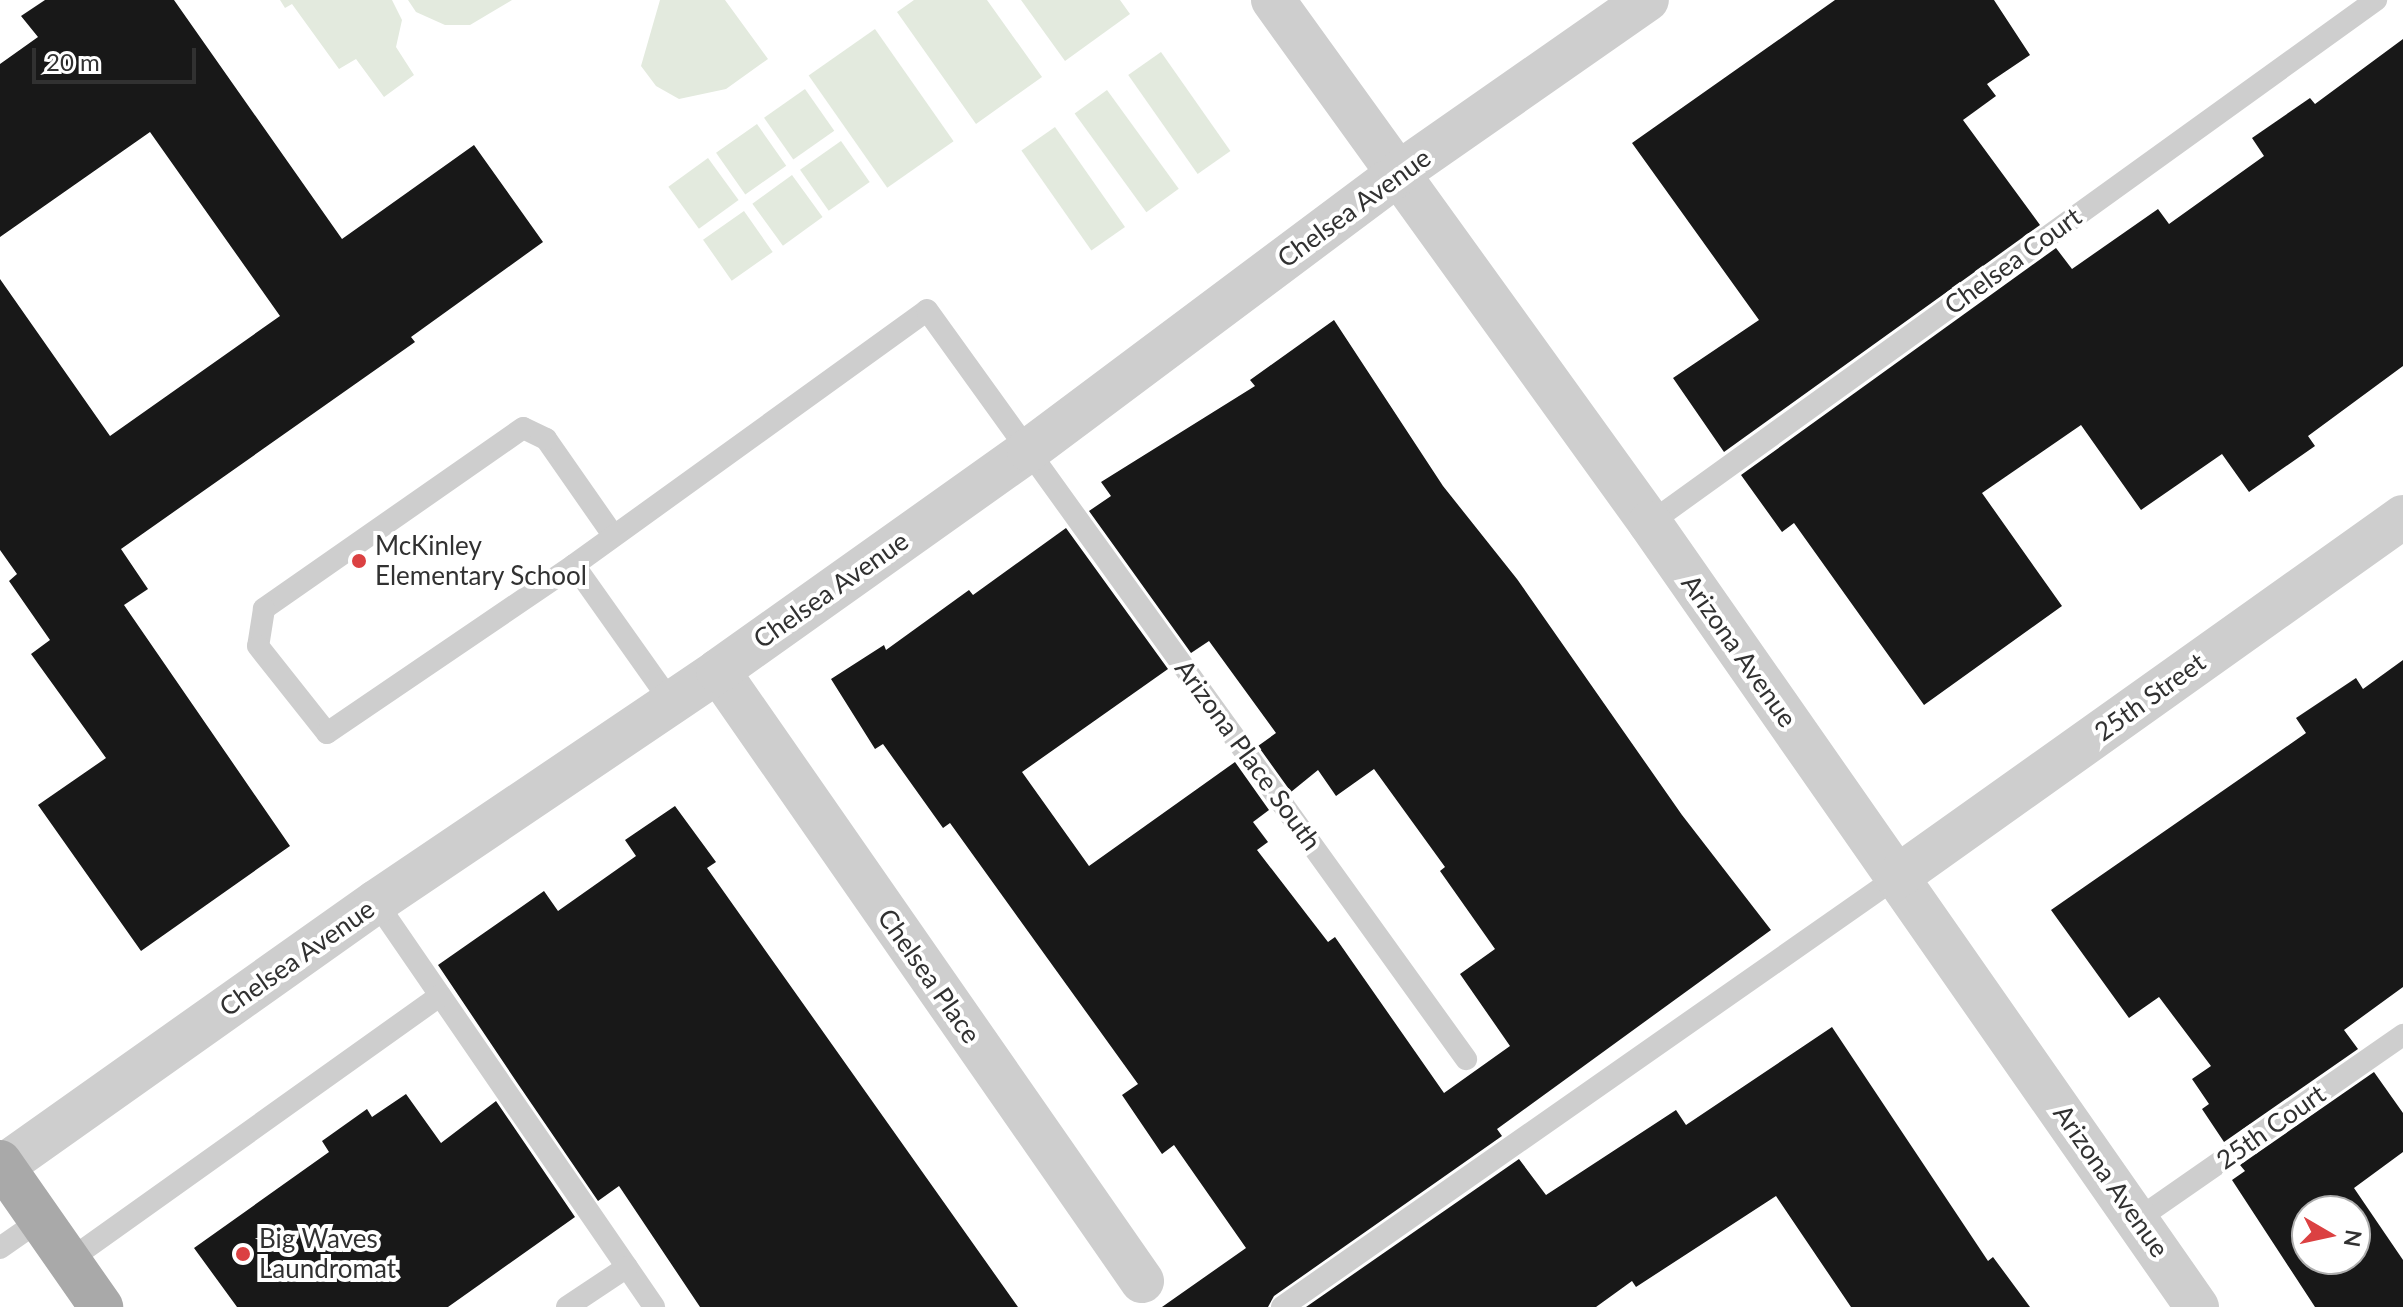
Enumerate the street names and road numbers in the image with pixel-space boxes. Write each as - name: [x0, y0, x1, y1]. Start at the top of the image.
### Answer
- street label: Chelsea Avenue: [1271, 142, 1437, 274]
- street label: Chelsea Court: [1939, 201, 2087, 321]
- street label: Chelsea Avenue: [747, 525, 915, 655]
- street label: Arizona Avenue: [1675, 568, 1803, 734]
- street label: 25th Street: [2089, 646, 2211, 748]
- street label: Arizona Place South: [1168, 654, 1328, 856]
- street label: Chelsea Avenue: [213, 893, 381, 1023]
- street label: Chelsea Place: [871, 903, 987, 1049]
- street label: 25th Court: [2211, 1078, 2331, 1176]
- street label: Arizona Avenue: [2047, 1098, 2175, 1264]

